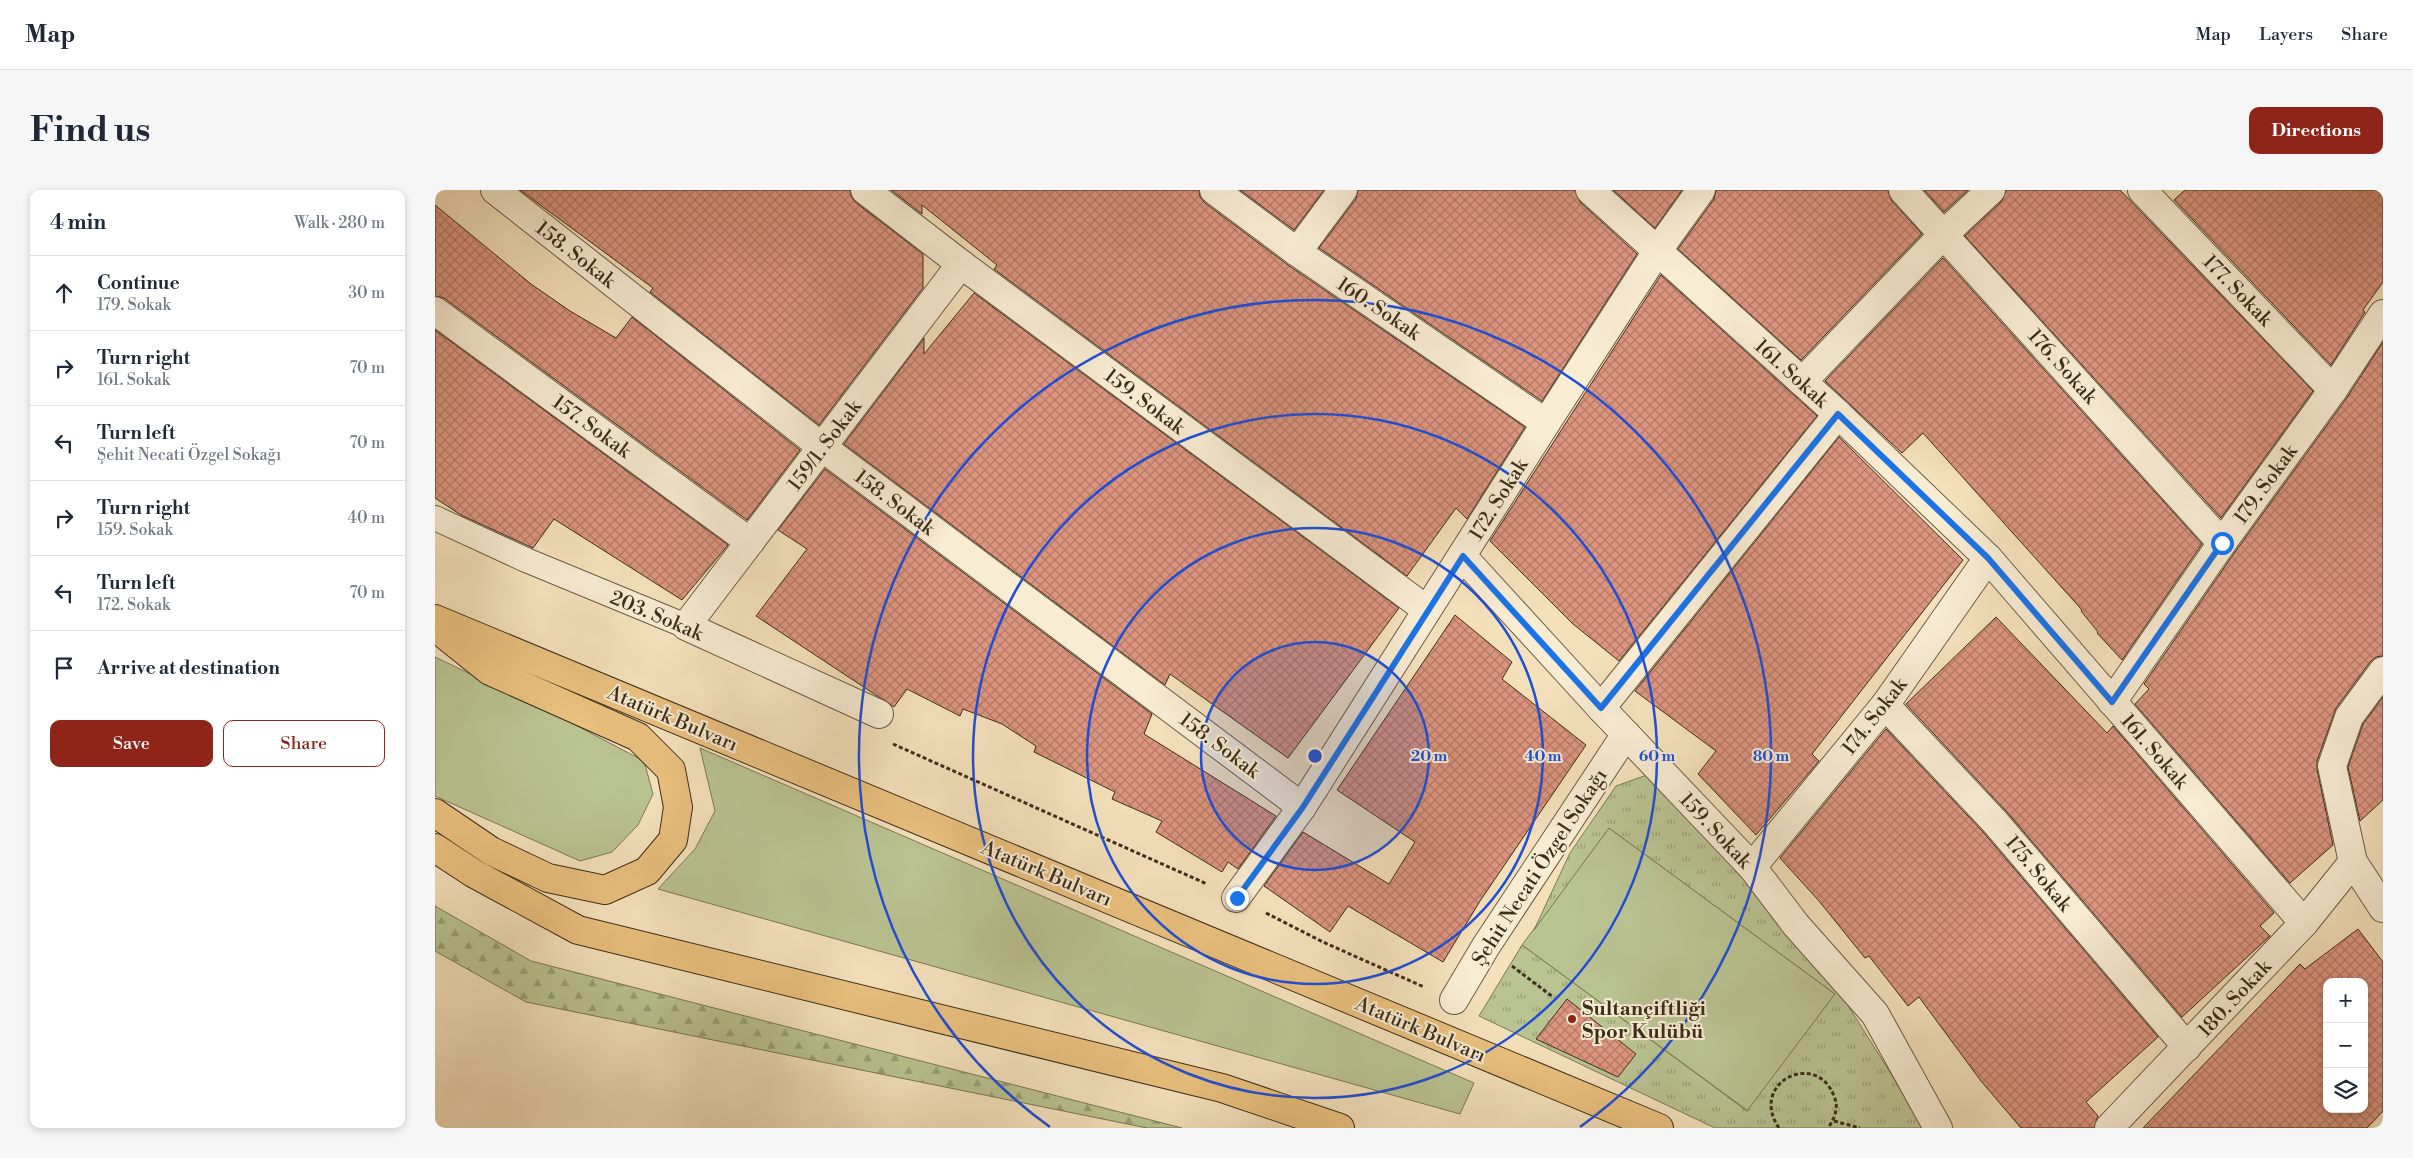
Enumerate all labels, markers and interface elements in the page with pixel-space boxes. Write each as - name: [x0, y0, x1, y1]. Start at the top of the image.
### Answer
- text: Map: [25, 20, 75, 50]
- text: Map: [2196, 23, 2231, 46]
- text: Layers: [2259, 23, 2313, 46]
- text: Share: [2341, 23, 2388, 46]
- button: Directions: [2249, 107, 2383, 154]
- text: Find us: [30, 109, 150, 152]
- text: 4 min: [50, 210, 106, 236]
- text: Walk · 280 m: [294, 213, 385, 233]
- street label: 158. Sokak: [530, 216, 621, 295]
- street label: 177. Sokak: [2197, 250, 2278, 333]
- text: Continue: [97, 271, 180, 295]
- street label: 160. Sokak: [1331, 272, 1426, 347]
- icon: ahead: [50, 279, 78, 307]
- text: 30 m: [348, 283, 385, 303]
- text: 179. Sokak: [97, 295, 171, 315]
- street label: 176. Sokak: [2022, 324, 2103, 411]
- street label: 161. Sokak: [1749, 334, 1834, 415]
- text: Turn right: [97, 346, 190, 370]
- icon: right: [50, 354, 78, 382]
- text: 70 m: [349, 358, 385, 378]
- street label: 159. Sokak: [1099, 364, 1191, 442]
- text: 161. Sokak: [97, 370, 170, 390]
- street label: 157. Sokak: [547, 390, 637, 465]
- street label: 159/1. Sokak: [783, 394, 868, 496]
- text: Turn left: [97, 421, 176, 445]
- icon: left: [50, 429, 78, 457]
- text: 70 m: [349, 433, 385, 453]
- street label: 179. Sokak: [2229, 439, 2304, 530]
- text: Şehit Necati Özgel Sokağı: [97, 445, 281, 465]
- street label: 172. Sokak: [1464, 453, 1535, 545]
- street label: 158. Sokak: [849, 465, 941, 543]
- text: Turn right: [97, 496, 190, 520]
- icon: right: [50, 504, 78, 532]
- text: 40 m: [348, 508, 385, 528]
- text: 159. Sokak: [97, 520, 173, 540]
- route start: [2211, 532, 2234, 555]
- text: Turn left: [97, 571, 176, 595]
- icon: left: [50, 579, 78, 607]
- text: 70 m: [349, 583, 385, 603]
- street label: 203. Sokak: [606, 586, 708, 648]
- text: 172. Sokak: [97, 595, 170, 615]
- icon: arrive: [50, 654, 78, 682]
- text: Arrive at destination: [97, 656, 280, 680]
- street label: 174. Sokak: [1837, 672, 1914, 761]
- street label: Atatürk Bulvarı: [602, 680, 742, 758]
- street label: 158. Sokak: [1174, 708, 1266, 786]
- street label: 161. Sokak: [2114, 709, 2194, 796]
- button: Save: [50, 720, 213, 767]
- button: Share: [223, 720, 385, 767]
- centre of rings: [1306, 747, 1324, 765]
- text: 20 m: [1411, 747, 1448, 766]
- text: 40 m: [1524, 747, 1562, 766]
- text: 60 m: [1639, 747, 1676, 766]
- text: 80 m: [1753, 747, 1790, 766]
- street label: Şehit Necati Özgel Sokağı: [1466, 764, 1614, 971]
- street label: 159. Sokak: [1673, 788, 1757, 875]
- street label: 175. Sokak: [1999, 831, 2078, 918]
- street label: Atatürk Bulvarı: [976, 835, 1116, 913]
- route end: [1226, 887, 1249, 910]
- street label: 180. Sokak: [2193, 954, 2278, 1043]
- map controls: [2323, 978, 2368, 1113]
- button: +: [2323, 978, 2368, 1023]
- street label: Atatürk Bulvarı: [1350, 991, 1490, 1069]
- place label: Sultançiftliği Spor Kulübü: [1582, 997, 1706, 1045]
- marker: Sultançiftliği Spor Kulübü: [1566, 1013, 1578, 1025]
- button: −: [2323, 1023, 2368, 1068]
- button: layers: [2323, 1068, 2368, 1113]

